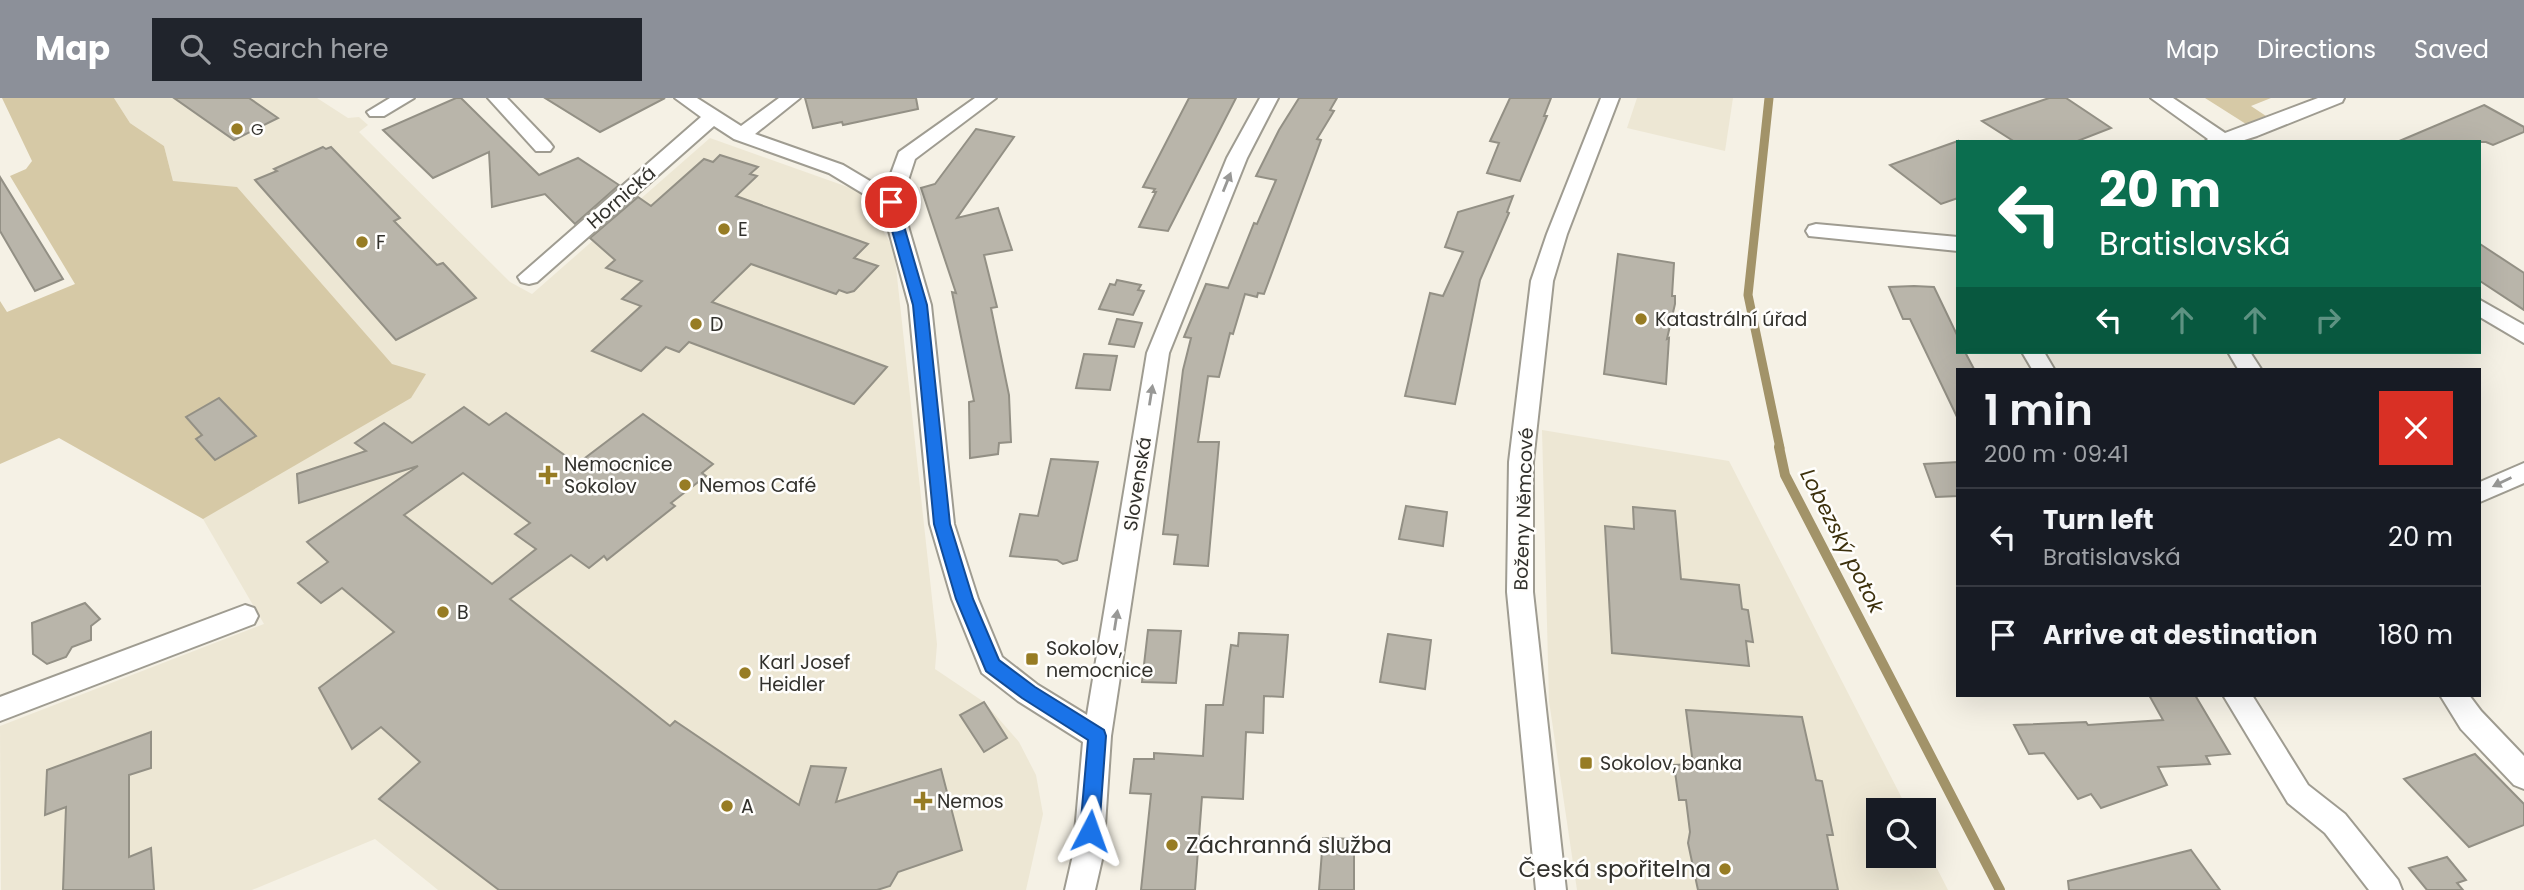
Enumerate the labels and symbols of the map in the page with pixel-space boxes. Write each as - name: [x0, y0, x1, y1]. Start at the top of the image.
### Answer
- place label: G: [251, 118, 263, 141]
- marker: G: [229, 121, 245, 137]
- street label: Hornická: [581, 160, 662, 235]
- one-way arrow: [1222, 171, 1233, 192]
- pin: [861, 172, 921, 232]
- place label: E: [738, 216, 748, 243]
- marker: E: [716, 221, 732, 237]
- place label: F: [376, 229, 386, 256]
- marker: F: [354, 234, 370, 250]
- place label: Katastrální úřad: [1655, 306, 1807, 333]
- place label: D: [710, 311, 723, 338]
- marker: Katastrální úřad: [1633, 311, 1649, 327]
- marker: D: [688, 316, 704, 332]
- one-way arrow: [1146, 384, 1157, 406]
- street label: Boženy Němcové: [1507, 427, 1540, 591]
- street label: Slovenská: [1117, 435, 1158, 533]
- place label: Nemocnice Sokolov: [564, 451, 673, 500]
- water label: Lobezský potok: [1794, 463, 1892, 619]
- marker: Nemocnice Sokolov: [538, 465, 558, 485]
- place label: Nemos Café: [699, 472, 816, 499]
- marker: Nemos Café: [677, 477, 693, 493]
- one-way arrow: [2492, 477, 2512, 488]
- place label: B: [457, 599, 469, 626]
- marker: B: [435, 604, 451, 620]
- one-way arrow: [1111, 609, 1122, 631]
- place label: Sokolov, nemocnice: [1046, 635, 1153, 684]
- place label: Karl Josef Heidler: [759, 649, 850, 698]
- marker: Sokolov, nemocnice: [1024, 651, 1040, 667]
- marker: Karl Josef Heidler: [737, 665, 753, 681]
- place label: Sokolov, banka: [1600, 750, 1742, 777]
- marker: Sokolov, banka: [1578, 755, 1594, 771]
- place label: Nemos: [937, 788, 1004, 815]
- place label: A: [741, 793, 754, 820]
- marker: Nemos: [915, 793, 931, 809]
- position arrow: [1053, 794, 1127, 868]
- marker: A: [719, 798, 735, 814]
- place label: Záchranná služba: [1186, 829, 1392, 861]
- marker: Záchranná služba: [1164, 837, 1180, 853]
- place label: Česká spořitelna: [1518, 853, 1711, 885]
- marker: Česká spořitelna: [1717, 861, 1733, 877]

